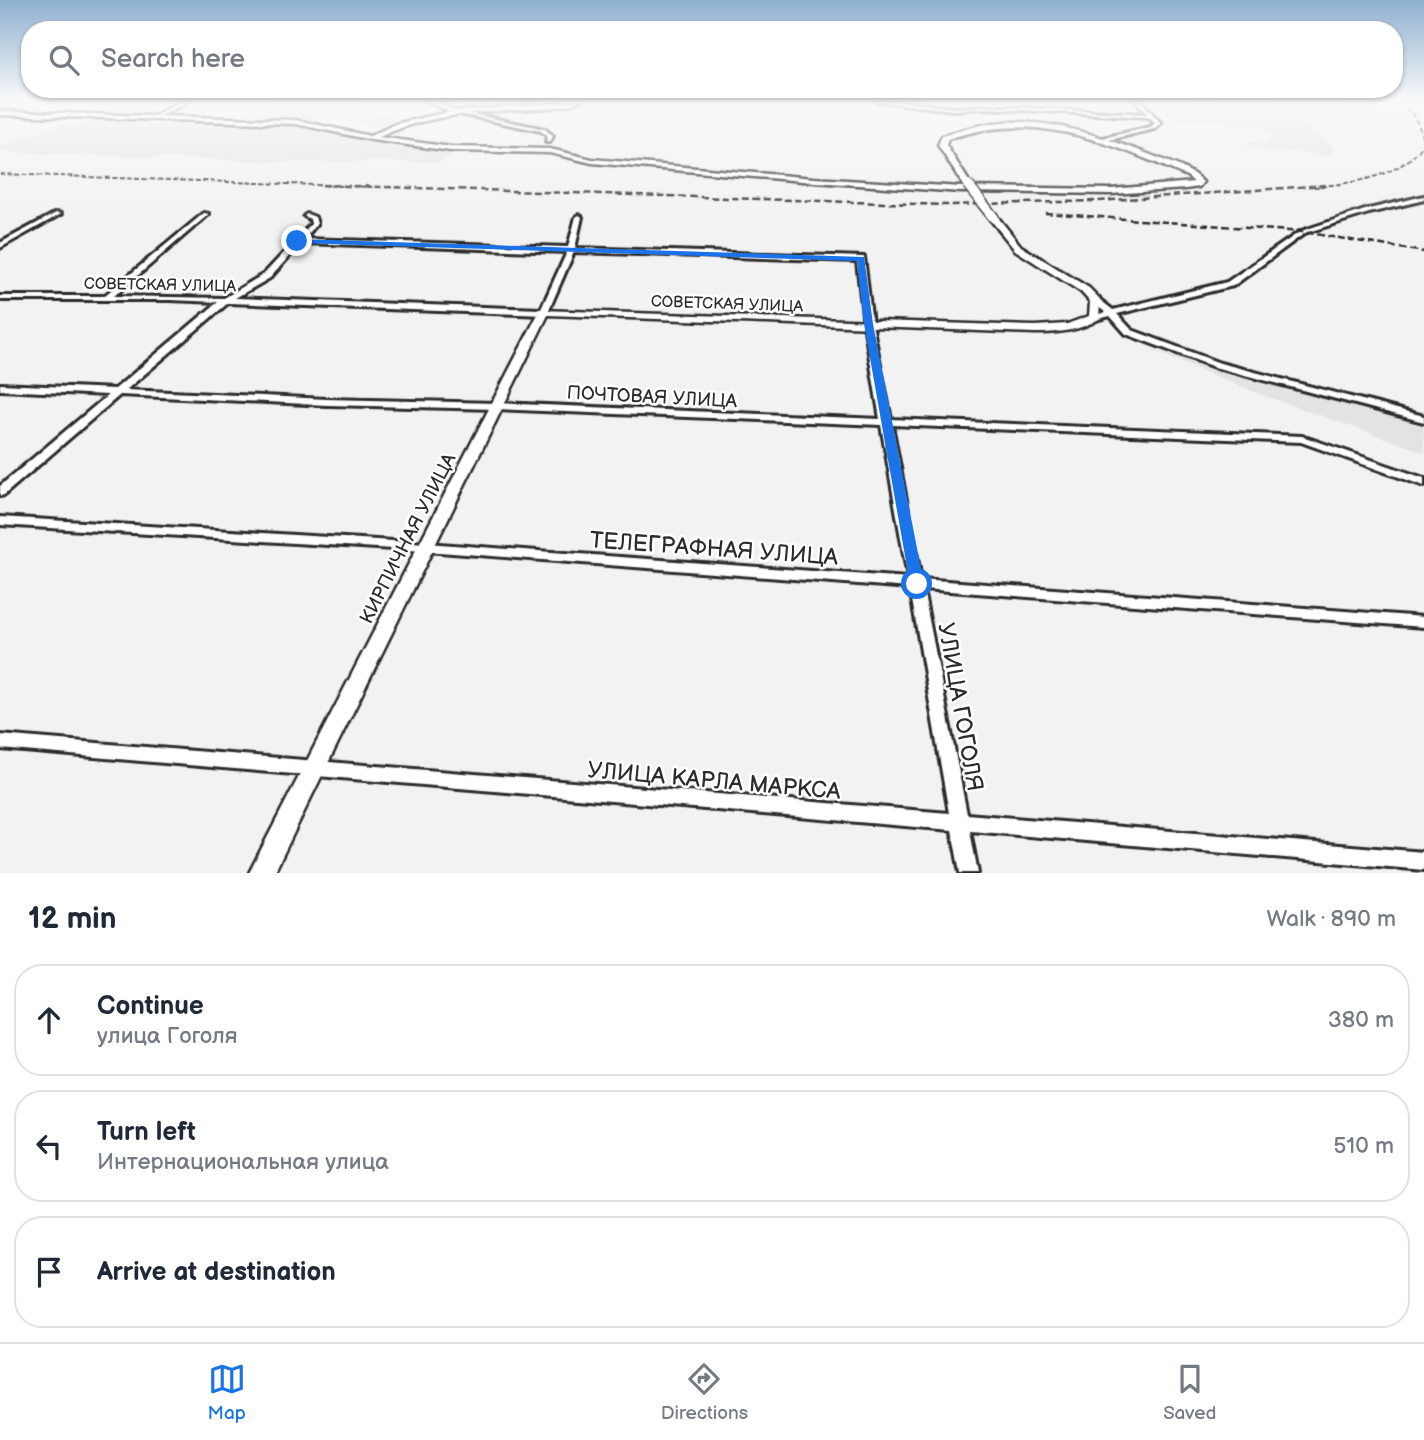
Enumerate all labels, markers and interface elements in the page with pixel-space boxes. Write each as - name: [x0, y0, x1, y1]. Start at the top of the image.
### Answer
- search box: [21, 21, 1403, 98]
- icon: search: [45, 41, 83, 79]
- text: Search here: [101, 44, 245, 75]
- route end: [281, 225, 312, 256]
- street label: СОВЕТСКАЯ УЛИЦА: [84, 275, 237, 296]
- street label: СОВЕТСКАЯ УЛИЦА: [651, 292, 804, 317]
- street label: ПОЧТОВАЯ УЛИЦА: [566, 382, 738, 413]
- street label: КИРПИЧНАЯ УЛИЦА: [355, 449, 461, 628]
- street label: ТЕЛЕГРАФНАЯ УЛИЦА: [589, 526, 839, 572]
- route start: [901, 568, 932, 599]
- street label: УЛИЦА ГОГОЛЯ: [931, 621, 989, 794]
- street label: УЛИЦА КАРЛА МАРКСА: [586, 756, 842, 806]
- text: 12 min: [28, 901, 116, 937]
- text: Walk · 890 m: [1266, 905, 1396, 933]
- text: Continue: [97, 991, 204, 1022]
- icon: ahead: [30, 1001, 68, 1039]
- text: 380 m: [1328, 1006, 1394, 1034]
- text: улица Гоголя: [97, 1022, 238, 1050]
- text: Turn left: [97, 1117, 196, 1148]
- icon: left: [30, 1127, 68, 1165]
- text: 510 m: [1333, 1132, 1394, 1160]
- text: Интернациональная улица: [97, 1148, 389, 1176]
- icon: arrive: [30, 1253, 68, 1291]
- text: Arrive at destination: [97, 1257, 336, 1288]
- tab: Map: [208, 1360, 246, 1425]
- tab: Directions: [661, 1360, 748, 1425]
- tab: Saved: [1163, 1360, 1216, 1425]

